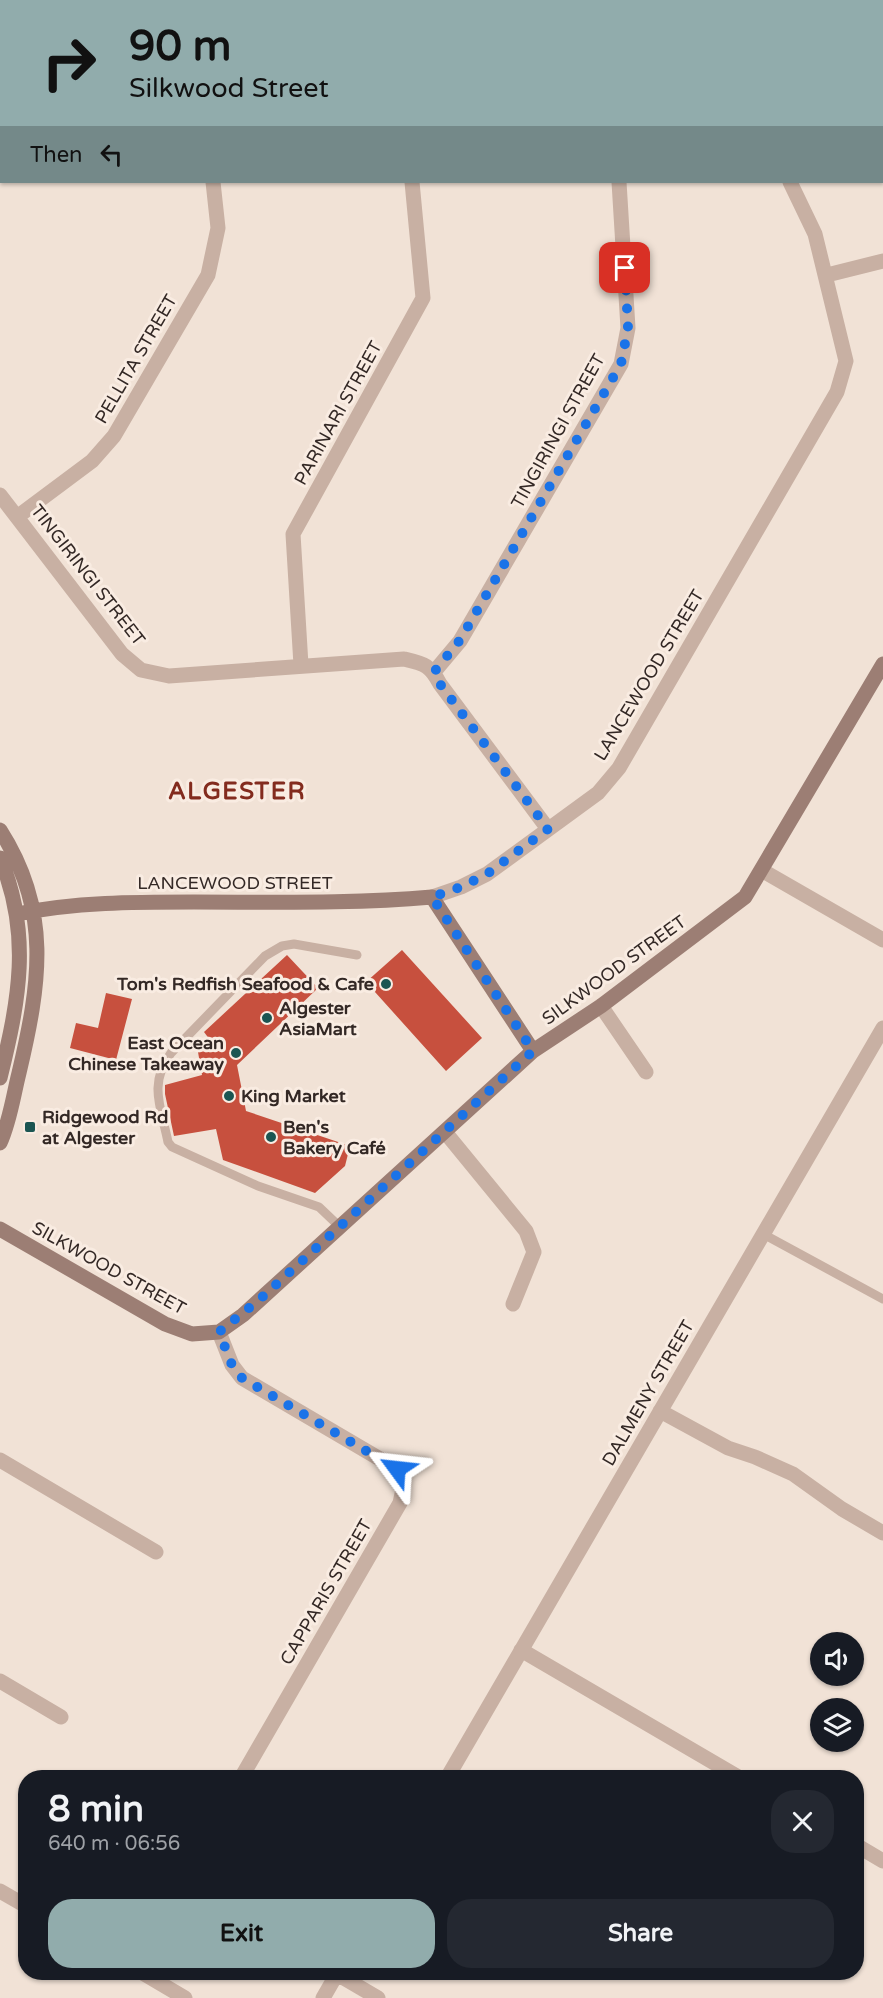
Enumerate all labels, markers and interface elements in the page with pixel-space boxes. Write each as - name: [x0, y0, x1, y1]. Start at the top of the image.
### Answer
- text: 90 m: [129, 21, 231, 72]
- icon: right: [30, 24, 108, 102]
- text: Silkwood Street: [129, 72, 329, 105]
- icon: left: [95, 138, 128, 171]
- text: Then: [30, 142, 83, 168]
- pin: [599, 242, 650, 293]
- icon: arrive: [608, 251, 641, 284]
- street label: PELLITA STREET: [90, 290, 182, 428]
- street label: PARINARI STREET: [289, 337, 387, 489]
- street label: TINGIRINGI STREET: [506, 350, 610, 512]
- street label: TINGIRINGI STREET: [26, 500, 150, 650]
- street label: LANCEWOOD STREET: [589, 585, 709, 765]
- district label: ALGESTER: [168, 777, 306, 806]
- street label: LANCEWOOD STREET: [137, 872, 333, 894]
- street label: SILKWOOD STREET: [538, 910, 690, 1030]
- place label: Tom's Redfish Seafood & Cafe: [116, 973, 374, 995]
- marker: Tom's Redfish Seafood & Cafe: [379, 977, 393, 991]
- place label: Algester AsiaMart: [279, 997, 357, 1040]
- marker: Algester AsiaMart: [260, 1011, 274, 1025]
- place label: East Ocean Chinese Takeaway: [68, 1032, 224, 1075]
- marker: East Ocean Chinese Takeaway: [229, 1046, 243, 1060]
- place label: King Market: [241, 1085, 346, 1107]
- marker: King Market: [222, 1089, 236, 1103]
- place label: Ridgewood Rd at Algester: [42, 1106, 168, 1149]
- place label: Ben's Bakery Café: [283, 1116, 386, 1159]
- marker: Ridgewood Rd at Algester: [23, 1120, 37, 1134]
- marker: Ben's Bakery Café: [264, 1130, 278, 1144]
- street label: SILKWOOD STREET: [28, 1217, 190, 1319]
- street label: DALMENY STREET: [597, 1316, 699, 1470]
- position arrow: [365, 1437, 429, 1501]
- street label: CAPPARIS STREET: [275, 1515, 377, 1669]
- map controls: [810, 1632, 864, 1752]
- button: sound: [810, 1632, 864, 1686]
- button: layers: [810, 1698, 864, 1752]
- text: 8 min: [48, 1788, 144, 1831]
- button: close: [771, 1790, 834, 1853]
- text: 640 m · 06:56: [48, 1832, 180, 1856]
- button: Exit: [48, 1899, 435, 1968]
- button: Share: [447, 1899, 834, 1968]

